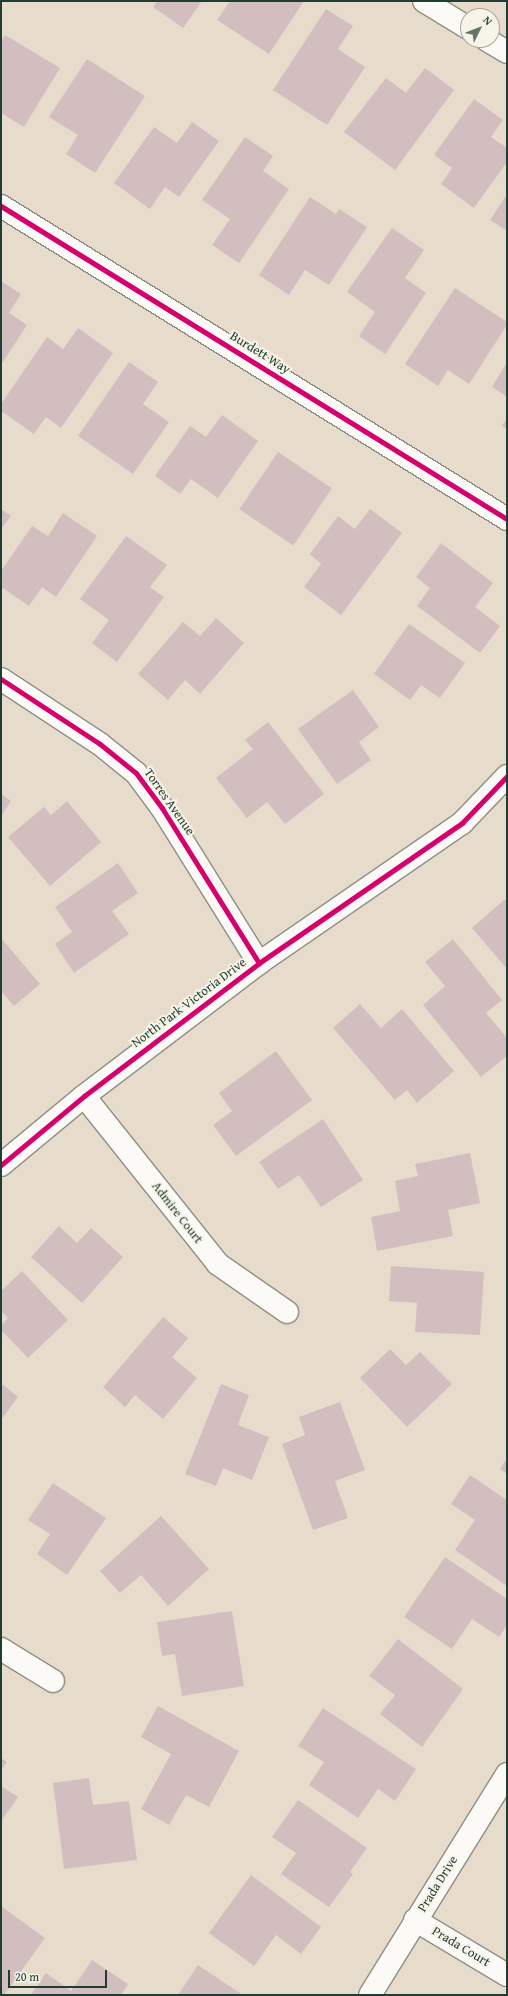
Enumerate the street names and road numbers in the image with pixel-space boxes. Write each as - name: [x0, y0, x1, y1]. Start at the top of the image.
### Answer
- street label: Burdett Way: [227, 328, 293, 378]
- street label: Torres Avenue: [140, 766, 198, 838]
- street label: North Park Victoria Drive: [129, 955, 249, 1051]
- street label: Admire Court: [148, 1179, 206, 1247]
- street label: Prada Drive: [415, 1853, 461, 1915]
- street label: Prada Court: [429, 1924, 493, 1970]

